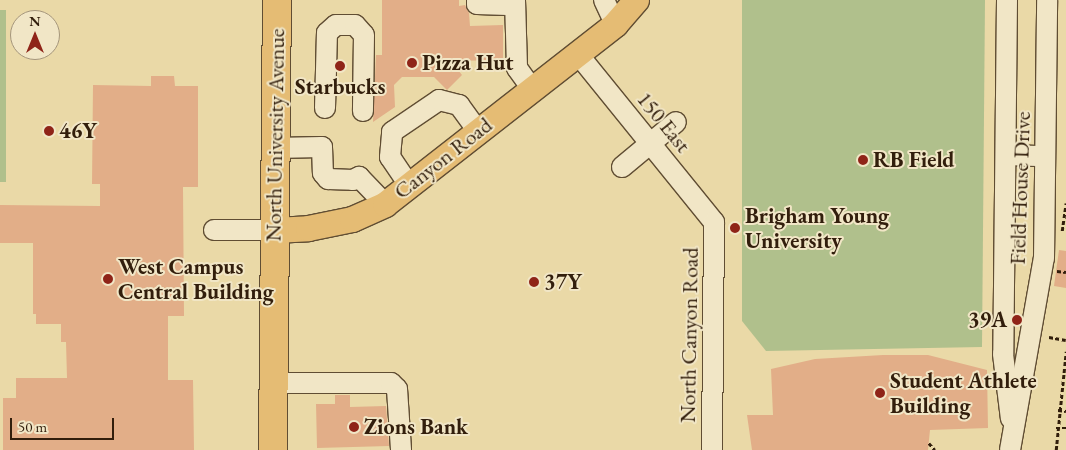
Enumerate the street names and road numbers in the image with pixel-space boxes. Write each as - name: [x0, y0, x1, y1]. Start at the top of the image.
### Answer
- street label: North University Avenue: [260, 28, 290, 242]
- street label: 150 East: [631, 86, 697, 158]
- street label: Field House Drive: [1004, 111, 1036, 265]
- street label: Canyon Road: [389, 112, 497, 204]
- street label: North Canyon Road: [674, 247, 704, 423]

